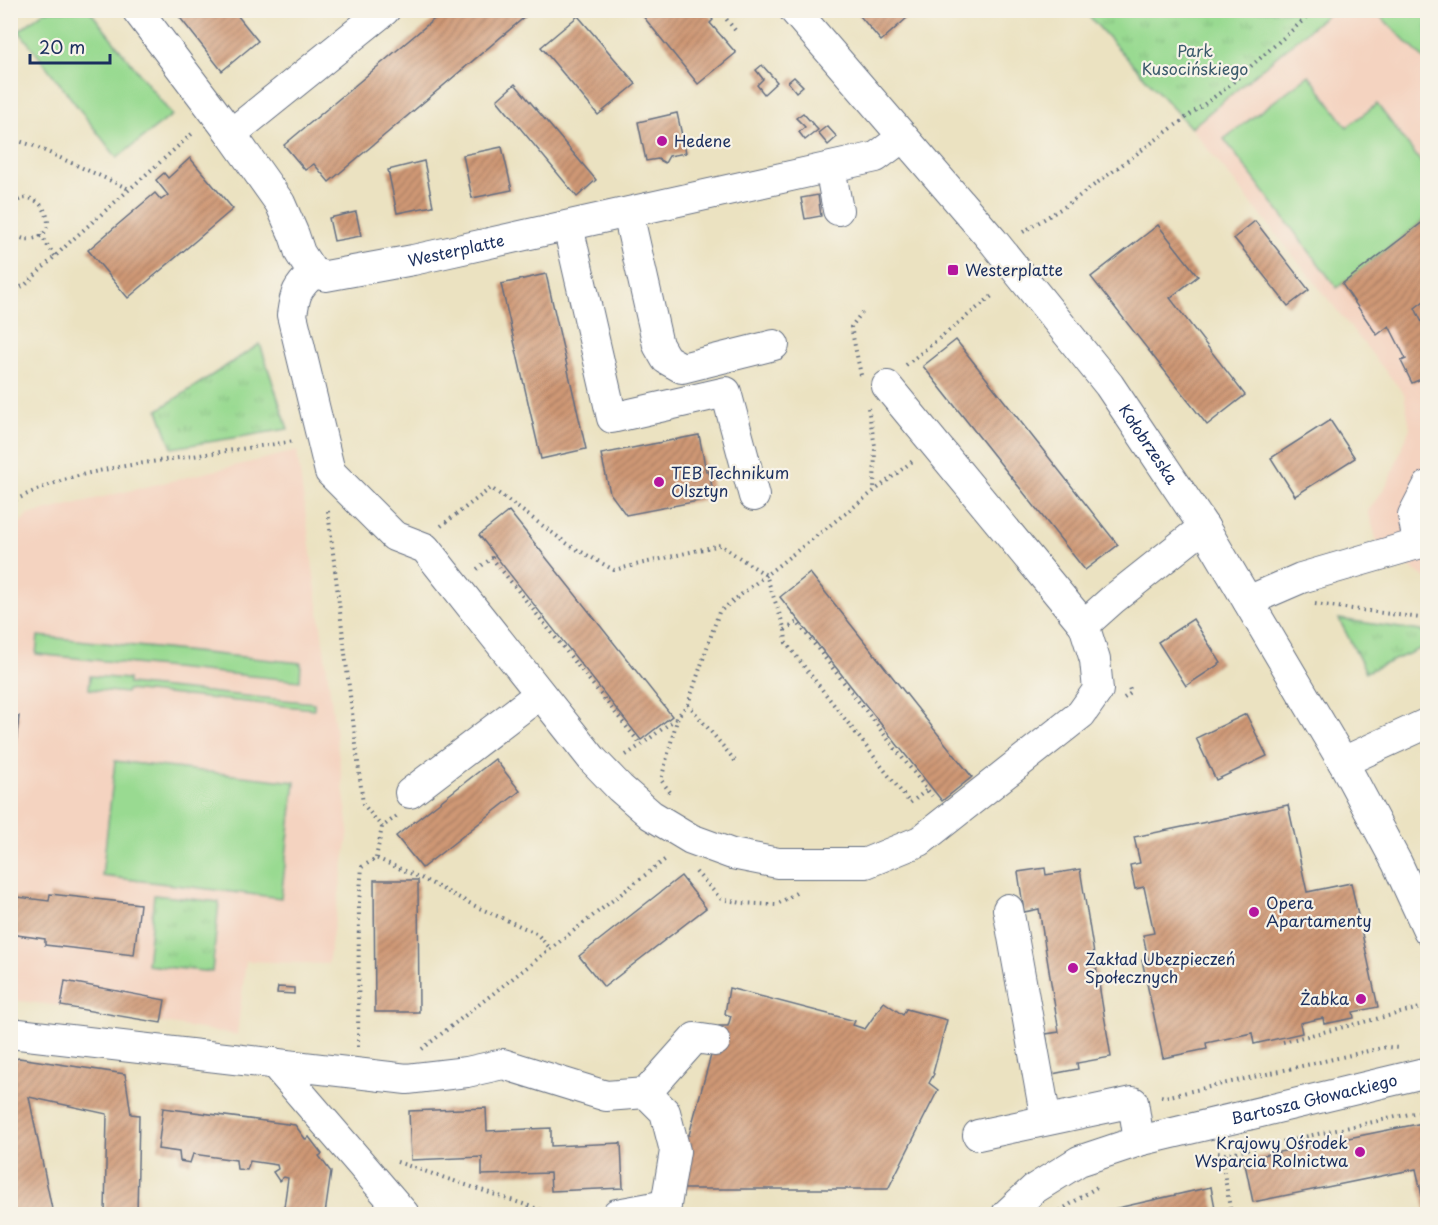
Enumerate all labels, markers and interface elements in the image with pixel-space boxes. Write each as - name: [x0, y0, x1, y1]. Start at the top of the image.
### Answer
- scale bar: [30, 27, 110, 65]
- text: 20 m: [39, 33, 85, 60]
- park label: Park Kusocińskiego: [1142, 38, 1248, 80]
- place label: Hedene: [674, 128, 731, 152]
- marker: Hedene: [655, 134, 669, 148]
- street label: Westerplatte: [405, 227, 506, 272]
- place label: Westerplatte: [965, 257, 1063, 281]
- marker: Westerplatte: [946, 263, 960, 277]
- street label: Kołobrzeska: [1114, 399, 1185, 489]
- place label: TEB Technikum Olsztyn: [671, 460, 789, 502]
- marker: TEB Technikum Olsztyn: [652, 475, 666, 489]
- place label: Opera Apartamenty: [1266, 890, 1372, 932]
- marker: Opera Apartamenty: [1247, 905, 1261, 919]
- place label: Zakład Ubezpieczeń Społecznych: [1085, 946, 1235, 988]
- marker: Zakład Ubezpieczeń Społecznych: [1066, 961, 1080, 975]
- place label: Żabka: [1300, 986, 1349, 1010]
- marker: Żabka: [1354, 992, 1368, 1006]
- street label: Bartosza Głowackiego: [1228, 1067, 1399, 1130]
- place label: Krajowy Ośrodek Wsparcia Rolnictwa: [1195, 1130, 1348, 1172]
- marker: Krajowy Ośrodek Wsparcia Rolnictwa: [1353, 1145, 1367, 1159]

